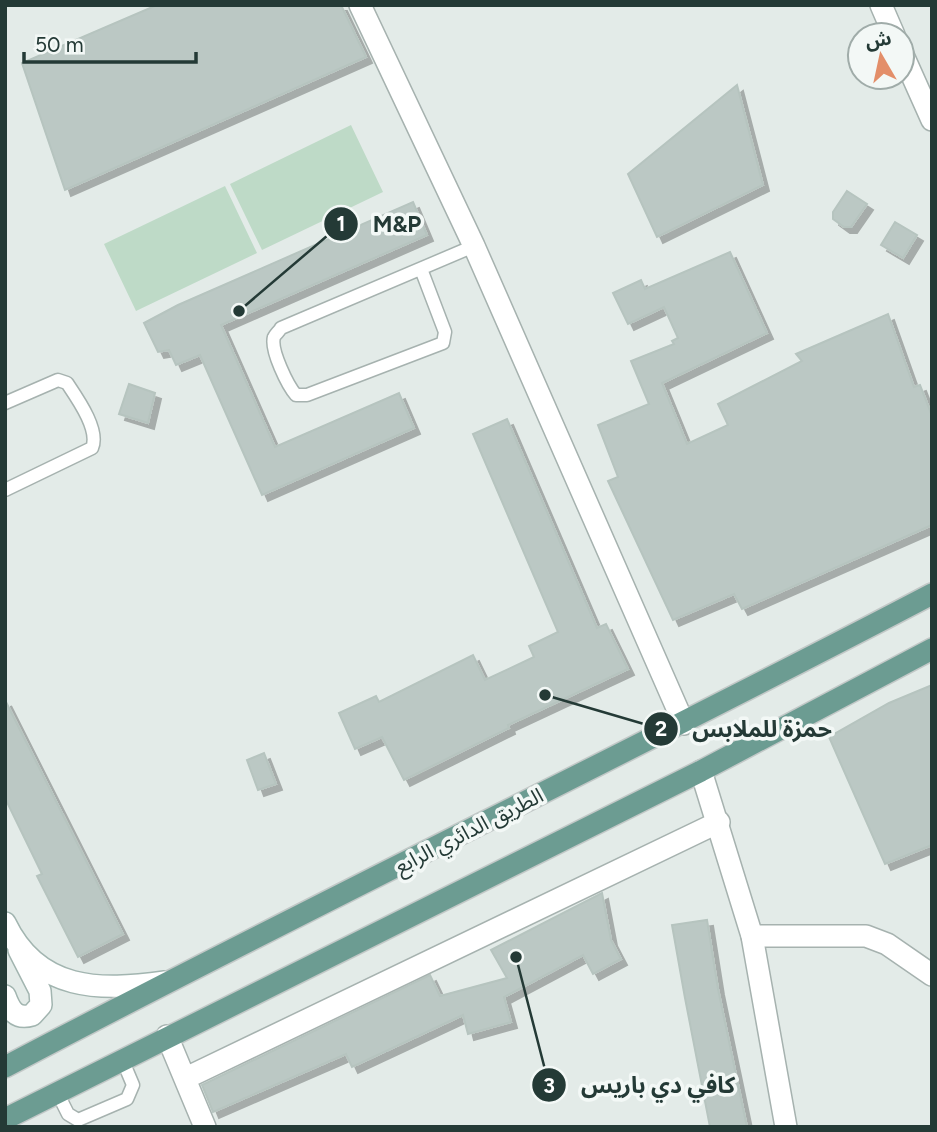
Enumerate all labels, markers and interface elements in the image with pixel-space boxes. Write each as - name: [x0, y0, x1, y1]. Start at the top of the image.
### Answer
- scale bar: [24, 21, 196, 65]
- north arrow: [846, 21, 916, 91]
- text: ش: [864, 26, 893, 53]
- text: 50 m: [35, 32, 84, 57]
- callout: M&P: [324, 202, 435, 246]
- text: M&P: [373, 210, 421, 238]
- text: 1: [337, 211, 345, 236]
- callout: حمزة للملابس: [644, 707, 846, 751]
- text: حمزة للملابس: [692, 715, 832, 743]
- text: 2: [655, 716, 667, 741]
- street label: الطريق الدائري الرابع: [390, 782, 549, 882]
- callout: كافي دي باريس: [532, 1063, 749, 1107]
- text: كافي دي باريس: [581, 1071, 736, 1103]
- text: 3: [543, 1073, 555, 1098]

